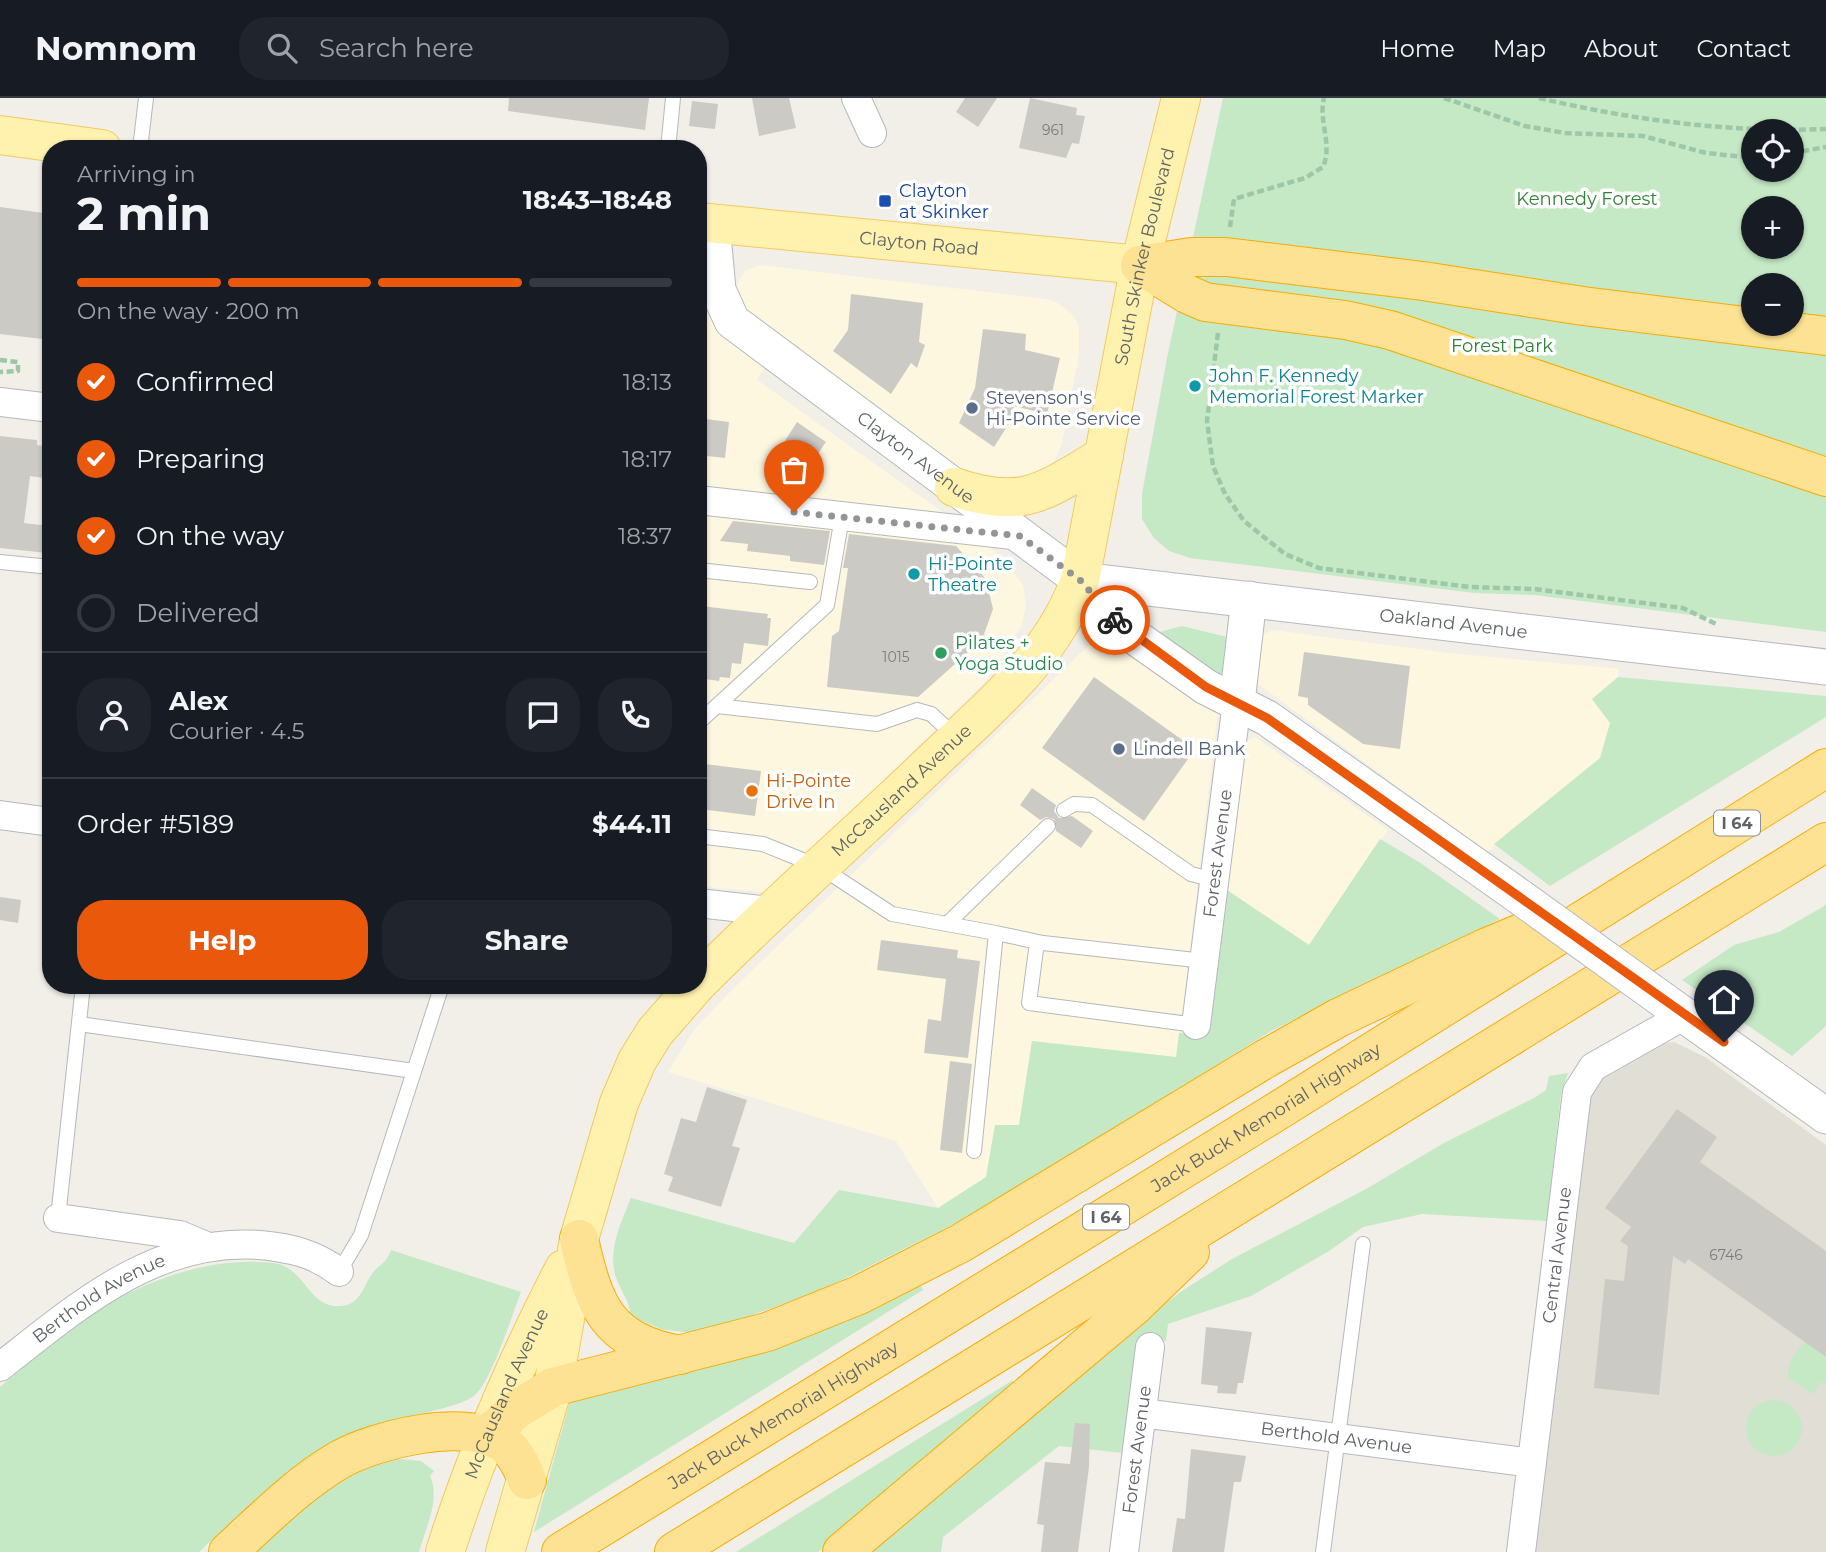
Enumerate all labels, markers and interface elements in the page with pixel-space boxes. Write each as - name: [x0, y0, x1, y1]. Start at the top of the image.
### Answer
- search box: [239, 17, 729, 80]
- text: Nomnom: [35, 28, 197, 68]
- icon: search: [263, 29, 301, 67]
- text: Search here: [319, 32, 474, 64]
- text: Home: [1380, 34, 1455, 63]
- text: Map: [1493, 34, 1546, 63]
- text: About: [1584, 34, 1658, 63]
- text: Contact: [1696, 34, 1791, 63]
- map controls: [1741, 119, 1804, 336]
- button: locate: [1741, 119, 1804, 182]
- house number: 961: [1042, 121, 1064, 139]
- street label: South Skinker Boulevard: [1110, 145, 1179, 367]
- text: Arriving in: [77, 160, 196, 188]
- place label: Clayton at Skinker: [899, 180, 989, 223]
- text: 18:43–18:48: [523, 184, 672, 216]
- text: 2 min: [77, 185, 211, 242]
- park label: Kennedy Forest: [1516, 188, 1658, 210]
- marker: Clayton at Skinker: [877, 193, 893, 209]
- button: +: [1741, 196, 1804, 259]
- street label: Clayton Road: [858, 227, 980, 260]
- button: −: [1741, 273, 1804, 336]
- text: On the way · 200 m: [77, 297, 300, 325]
- park label: Forest Park: [1451, 335, 1553, 357]
- icon: check: [77, 363, 115, 401]
- place label: John F. Kennedy Memorial Forest Marker: [1208, 365, 1424, 408]
- text: Confirmed: [136, 366, 275, 398]
- text: 18:13: [623, 368, 672, 396]
- marker: John F. Kennedy Memorial Forest Marker: [1187, 378, 1203, 394]
- place label: Stevenson's Hi-Pointe Service: [986, 387, 1141, 430]
- marker: Stevenson's Hi-Pointe Service: [964, 400, 980, 416]
- street label: Clayton Avenue: [852, 407, 979, 509]
- icon: check: [77, 440, 115, 478]
- pin: [764, 440, 824, 512]
- text: Preparing: [136, 443, 265, 475]
- text: 18:17: [622, 445, 672, 473]
- icon: bag: [775, 451, 813, 489]
- icon: check: [77, 517, 115, 555]
- text: On the way: [136, 520, 284, 552]
- text: 18:37: [618, 522, 672, 550]
- place label: Hi-Pointe Theatre: [928, 553, 1013, 596]
- marker: Hi-Pointe Theatre: [906, 566, 922, 582]
- courier: [1080, 585, 1150, 655]
- text: Delivered: [136, 597, 260, 629]
- icon: bike: [1096, 601, 1134, 639]
- street label: Oakland Avenue: [1378, 604, 1529, 643]
- place label: Pilates + Yoga Studio: [955, 632, 1063, 675]
- marker: Pilates + Yoga Studio: [933, 645, 949, 661]
- house number: 1015: [882, 648, 910, 666]
- button: person: [77, 678, 151, 752]
- button: chat: [506, 678, 580, 752]
- button: phone: [598, 678, 672, 752]
- text: Alex: [169, 685, 228, 717]
- text: Courier · 4.5: [169, 717, 304, 745]
- street label: McCausland Avenue: [827, 720, 976, 861]
- place label: Lindell Bank: [1133, 738, 1245, 760]
- marker: Lindell Bank: [1111, 741, 1127, 757]
- place label: Hi-Pointe Drive In: [766, 770, 851, 813]
- marker: Hi-Pointe Drive In: [744, 783, 760, 799]
- street label: Forest Avenue: [1199, 788, 1237, 919]
- text: Order #5189: [77, 808, 234, 840]
- text: $44.11: [592, 808, 672, 840]
- road number: I 64: [1714, 810, 1760, 836]
- button: Help: [77, 900, 368, 980]
- button: Share: [382, 900, 672, 980]
- pin: [1694, 970, 1754, 1042]
- icon: home: [1705, 981, 1743, 1019]
- street label: Jack Buck Memorial Highway: [1146, 1038, 1385, 1198]
- street label: Central Avenue: [1538, 1186, 1576, 1325]
- road number: I 64: [1083, 1204, 1129, 1230]
- house number: 6746: [1709, 1246, 1743, 1264]
- street label: Berthold Avenue: [28, 1249, 168, 1348]
- street label: McCausland Avenue: [460, 1305, 554, 1482]
- street label: Jack Buck Memorial Highway: [663, 1336, 903, 1495]
- street label: Forest Avenue: [1118, 1384, 1156, 1515]
- street label: Berthold Avenue: [1259, 1417, 1414, 1459]

